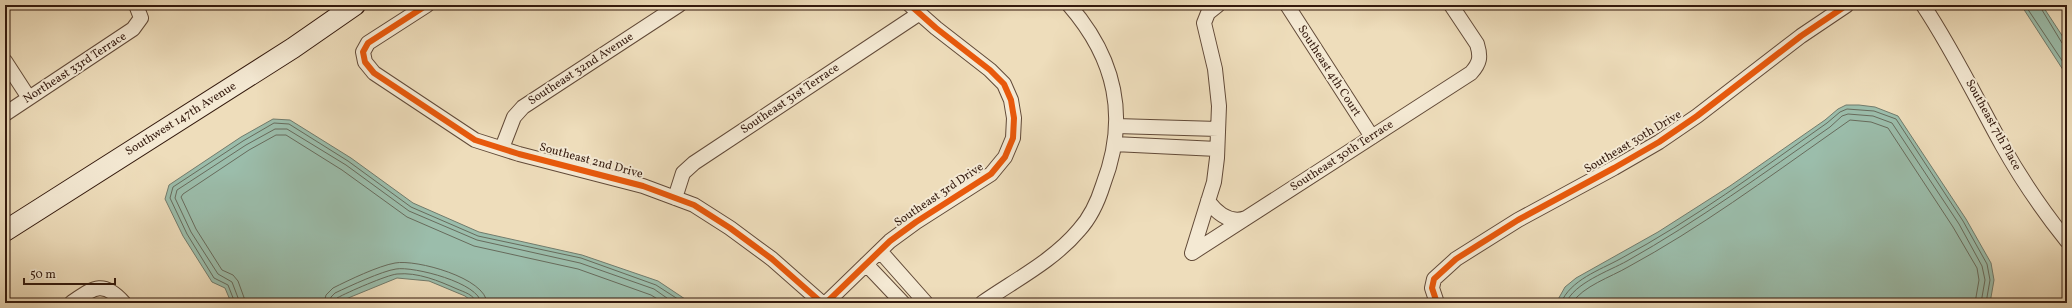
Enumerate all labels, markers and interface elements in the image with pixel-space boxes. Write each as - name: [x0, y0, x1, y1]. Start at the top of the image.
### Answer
- street label: Southeast 4th Court: [1294, 22, 1364, 120]
- street label: Northeast 33rd Terrace: [20, 28, 130, 107]
- street label: Southeast 32nd Avenue: [525, 29, 637, 109]
- street label: Southeast 31st Terrace: [738, 60, 843, 138]
- street label: Southeast 7th Place: [1961, 77, 2025, 174]
- street label: Southwest 147th Avenue: [123, 78, 240, 160]
- street label: Southeast 30th Drive: [1581, 106, 1685, 177]
- street label: Southeast 30th Terrace: [1287, 116, 1397, 195]
- street label: Southeast 2nd Drive: [537, 139, 645, 183]
- street label: Southeast 3rd Drive: [891, 159, 987, 231]
- scale bar: [24, 260, 115, 286]
- text: 50 m: [30, 267, 56, 283]

